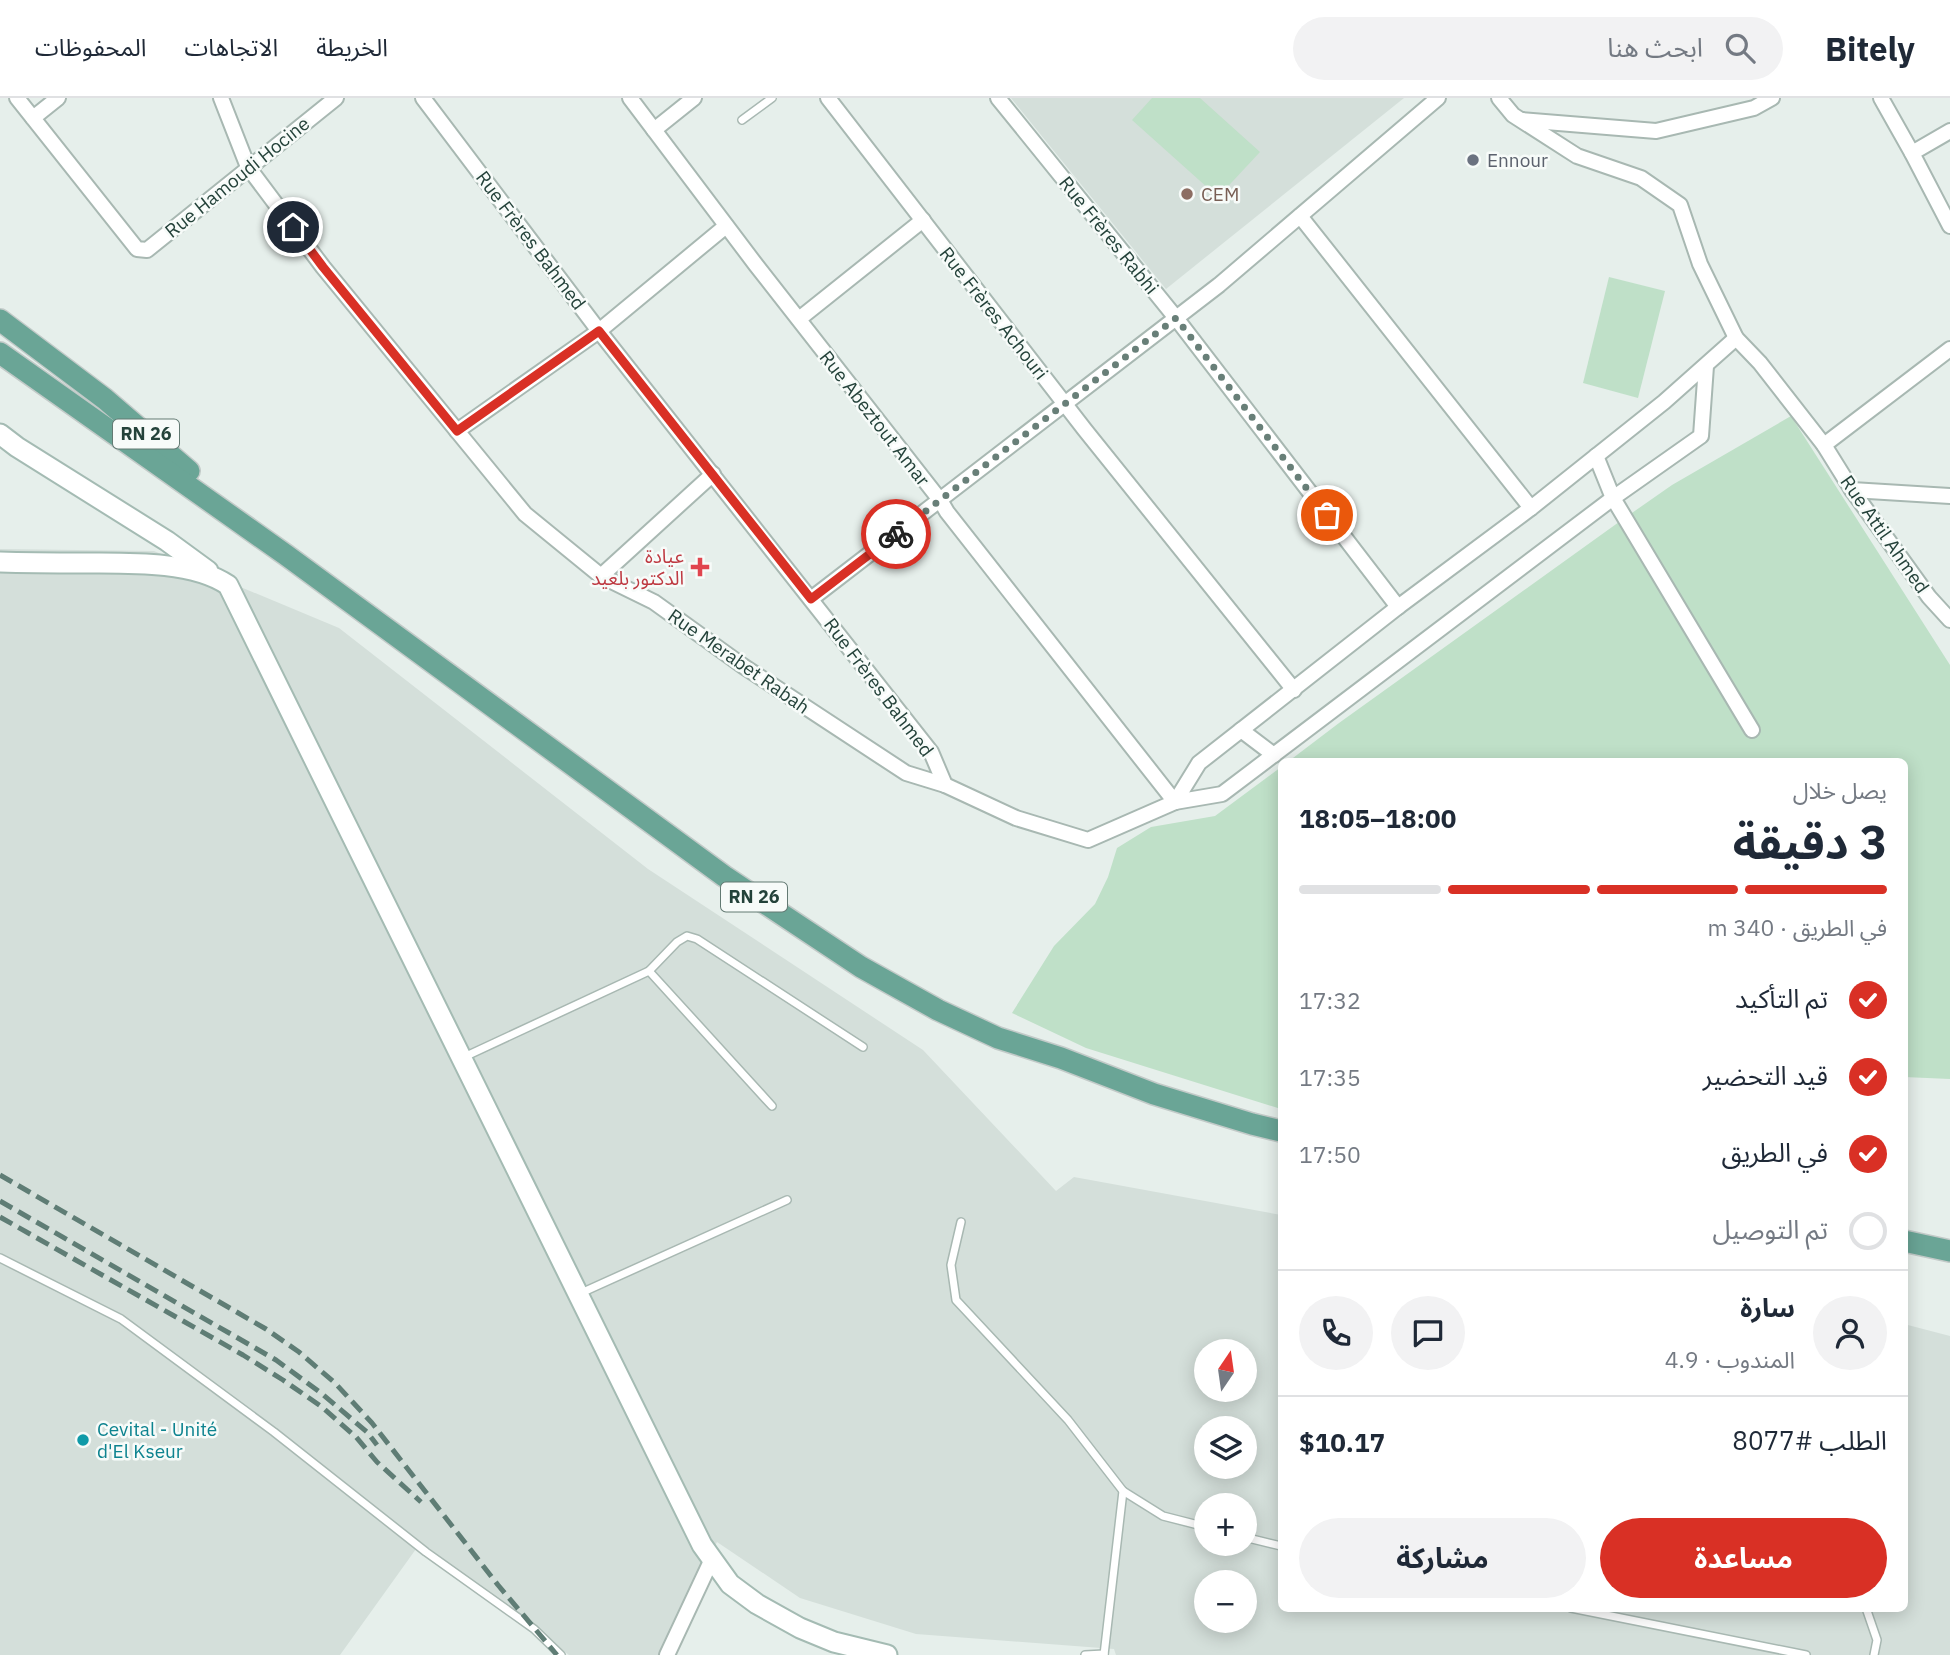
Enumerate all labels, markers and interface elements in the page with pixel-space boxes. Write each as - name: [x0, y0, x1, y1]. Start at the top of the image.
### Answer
- search box: [1293, 17, 1783, 80]
- text: Bitely: [1825, 27, 1915, 70]
- icon: search: [1721, 29, 1759, 67]
- text: ابحث هنا: [1607, 30, 1703, 64]
- text: المحفوظات: [35, 31, 146, 63]
- text: الاتجاهات: [184, 31, 278, 63]
- text: الخريطة: [316, 31, 388, 63]
- street label: Rue Hamoudi Hocine: [160, 111, 314, 243]
- place label: Ennour: [1487, 148, 1548, 172]
- marker: Ennour: [1465, 152, 1481, 168]
- street label: Rue Frères Bahmed: [471, 166, 591, 314]
- street label: Rue Frères Rabhi: [1054, 171, 1164, 299]
- place label: CEM: [1201, 182, 1239, 206]
- marker: CEM: [1179, 186, 1195, 202]
- pin: [263, 197, 323, 257]
- icon: home: [274, 208, 312, 246]
- street label: Rue Frères Achouri: [935, 242, 1053, 384]
- street label: Rue Abeztout Amar: [815, 345, 935, 491]
- road number: RN 26: [113, 420, 179, 448]
- street label: Rue Attil Ahmed: [1835, 470, 1935, 598]
- pin: [1297, 485, 1357, 545]
- icon: bag: [1308, 496, 1346, 534]
- courier: [861, 499, 931, 569]
- icon: bike: [877, 515, 915, 553]
- place label: عيادة الدكتور بلعيد: [591, 544, 684, 590]
- marker: عيادة الدكتور بلعيد: [690, 557, 710, 577]
- street label: Rue Merabet Rabah: [664, 603, 814, 719]
- street label: Rue Frères Bahmed: [819, 613, 939, 761]
- text: يصل خلال: [1793, 775, 1887, 805]
- text: 18:00–18:05: [1299, 801, 1456, 835]
- text: 3 دقيقة: [1733, 812, 1887, 872]
- road number: RN 26: [721, 882, 787, 912]
- text: في الطريق · 340 m: [1707, 912, 1887, 942]
- text: تم التأكيد: [1735, 981, 1828, 1015]
- icon: check: [1849, 981, 1887, 1019]
- text: 17:32: [1299, 985, 1361, 1015]
- text: قيد التحضير: [1703, 1058, 1828, 1092]
- icon: check: [1849, 1058, 1887, 1096]
- text: 17:35: [1299, 1062, 1361, 1092]
- text: في الطريق: [1721, 1135, 1828, 1169]
- icon: check: [1849, 1135, 1887, 1173]
- text: 17:50: [1299, 1139, 1361, 1169]
- text: تم التوصيل: [1712, 1212, 1828, 1246]
- text: سارة: [1740, 1290, 1795, 1324]
- button: phone: [1299, 1296, 1373, 1370]
- button: chat: [1391, 1296, 1465, 1370]
- button: person: [1813, 1296, 1887, 1370]
- north arrow: [1194, 1339, 1256, 1402]
- map controls: [1194, 1339, 1257, 1633]
- text: المندوب · 4.9: [1665, 1344, 1795, 1374]
- button: layers: [1194, 1416, 1257, 1479]
- place label: Cevital - Unité d'El Kseur: [97, 1417, 217, 1463]
- text: الطلب #8077: [1732, 1423, 1887, 1457]
- text: $10.17: [1299, 1425, 1385, 1459]
- marker: Cevital - Unité d'El Kseur: [75, 1432, 91, 1448]
- button: +: [1194, 1493, 1257, 1556]
- button: مشاركة: [1299, 1518, 1586, 1598]
- button: مساعدة: [1600, 1518, 1887, 1598]
- button: −: [1194, 1570, 1257, 1633]

